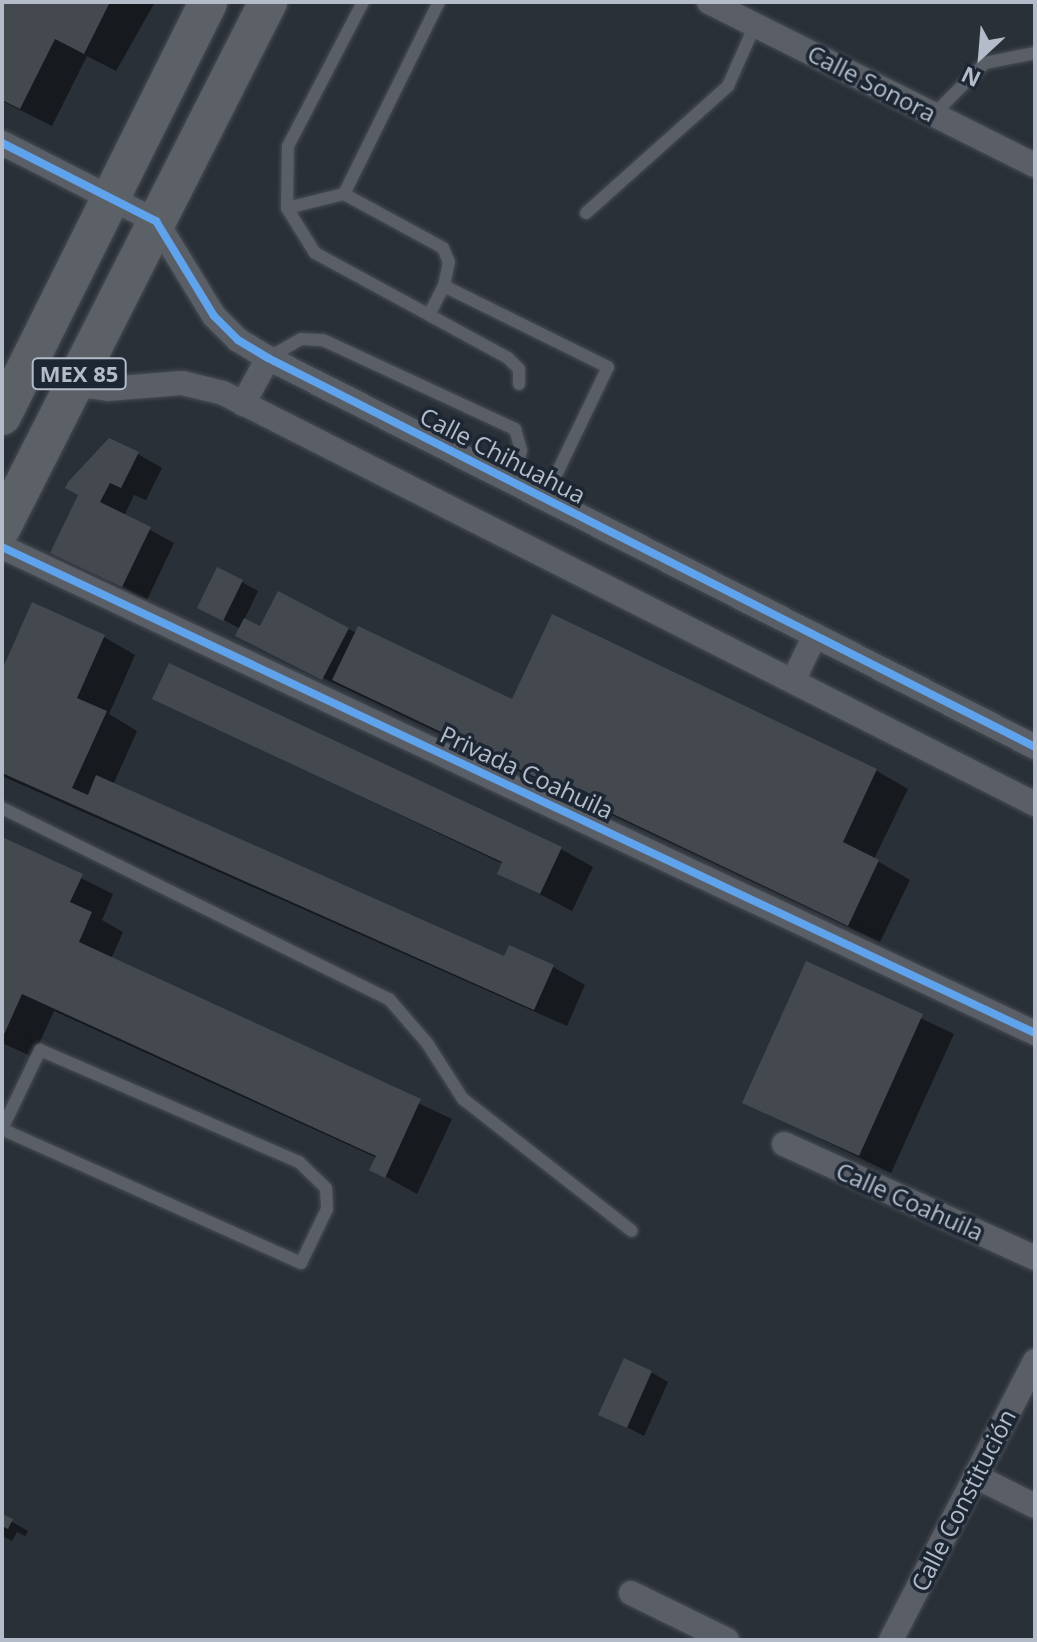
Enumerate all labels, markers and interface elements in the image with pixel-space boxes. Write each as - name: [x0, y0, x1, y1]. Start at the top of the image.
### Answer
- north arrow: [941, 16, 1021, 96]
- street label: Calle Sonora: [803, 38, 941, 128]
- text: N: [956, 60, 985, 95]
- road number: MEX 85: [31, 356, 127, 392]
- street label: Calle Chihuahua: [416, 401, 590, 509]
- street label: Privada Coahuila: [436, 719, 618, 825]
- street label: Calle Coahuila: [832, 1156, 988, 1246]
- street label: Calle Constitución: [905, 1404, 1021, 1596]

